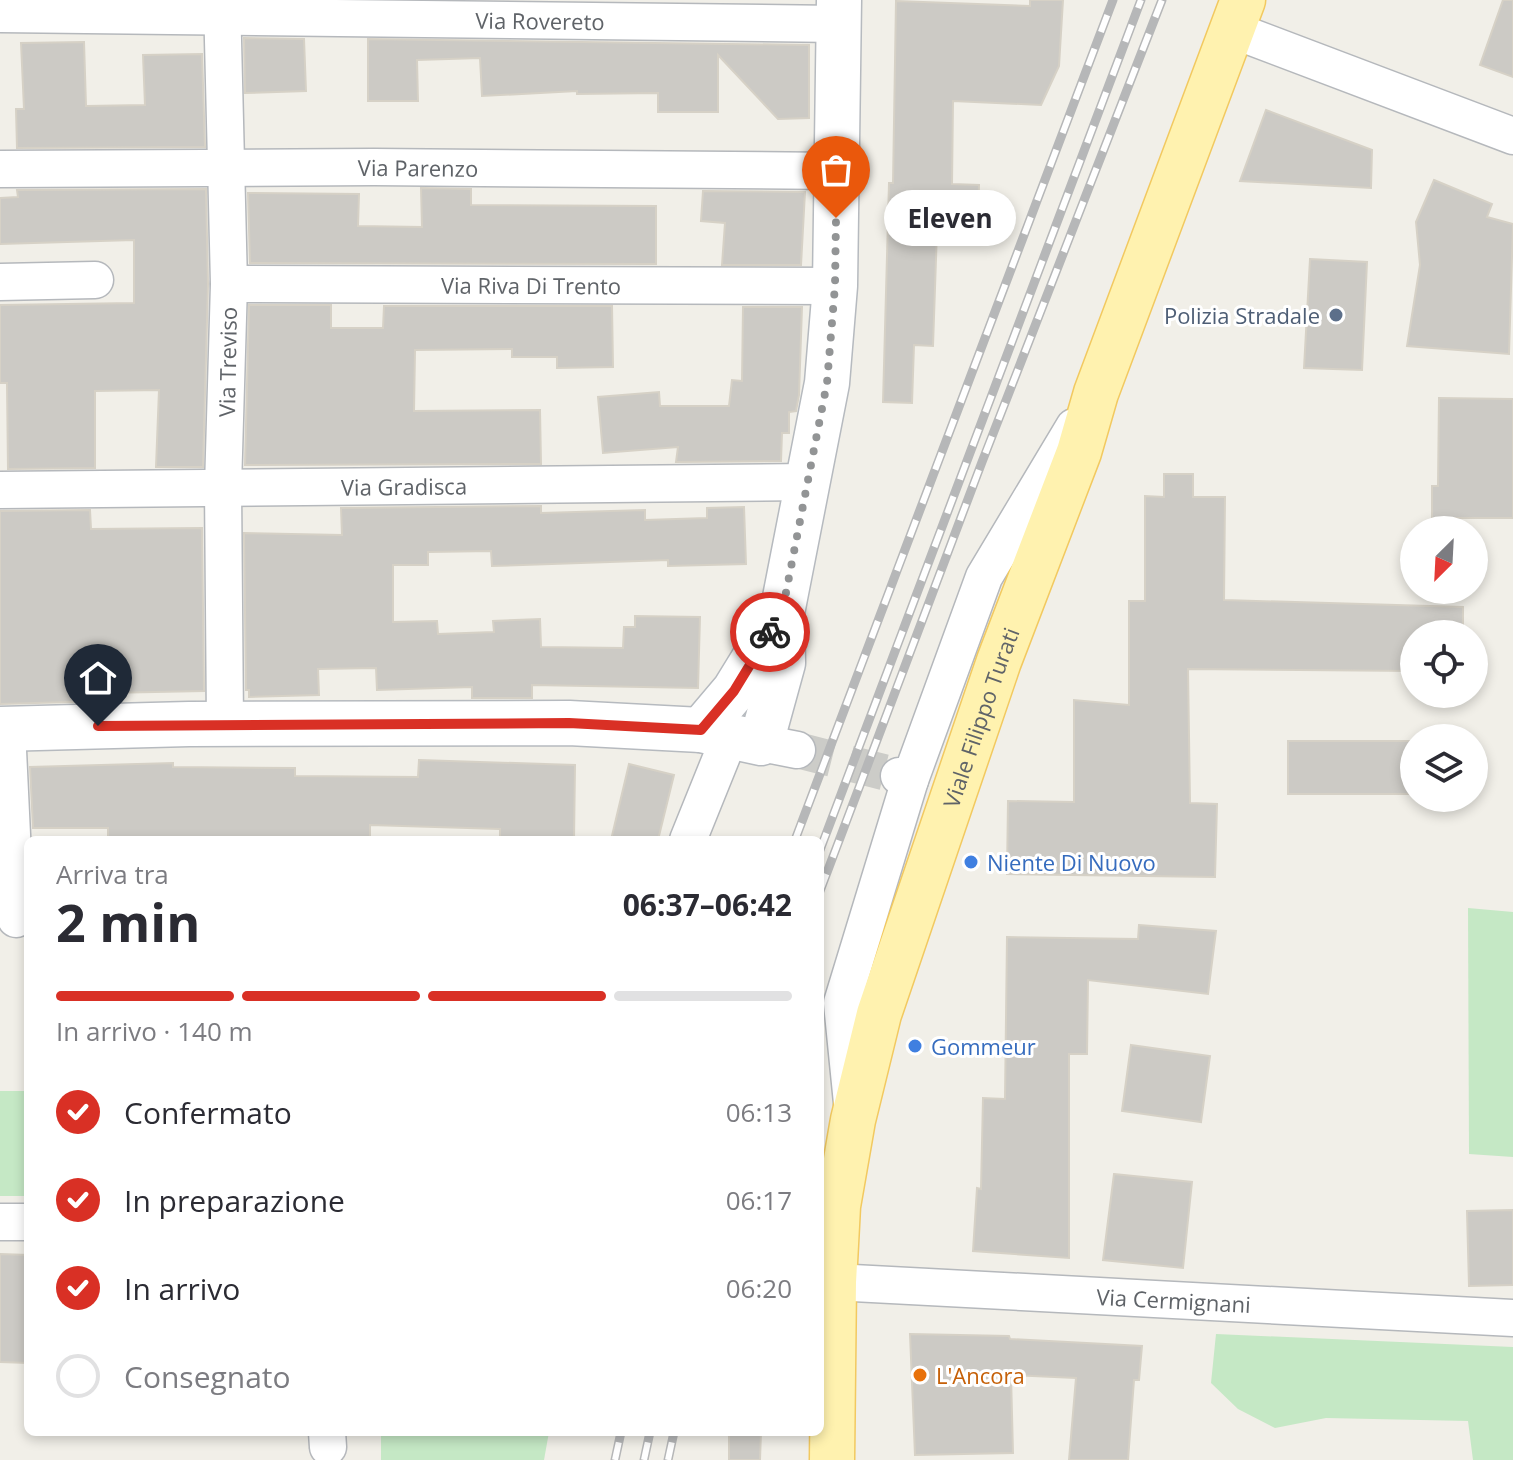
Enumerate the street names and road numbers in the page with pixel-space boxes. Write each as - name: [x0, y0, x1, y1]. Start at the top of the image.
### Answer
- street label: Via Rovereto: [475, 5, 605, 36]
- street label: Via Parenzo: [358, 152, 478, 183]
- street label: Via Riva Di Trento: [441, 270, 621, 300]
- street label: Via Treviso: [211, 307, 243, 417]
- street label: Via Gradisca: [341, 470, 467, 502]
- street label: Viale Filippo Turati: [935, 623, 1026, 811]
- street label: Via Cermignani: [1096, 1281, 1251, 1319]

